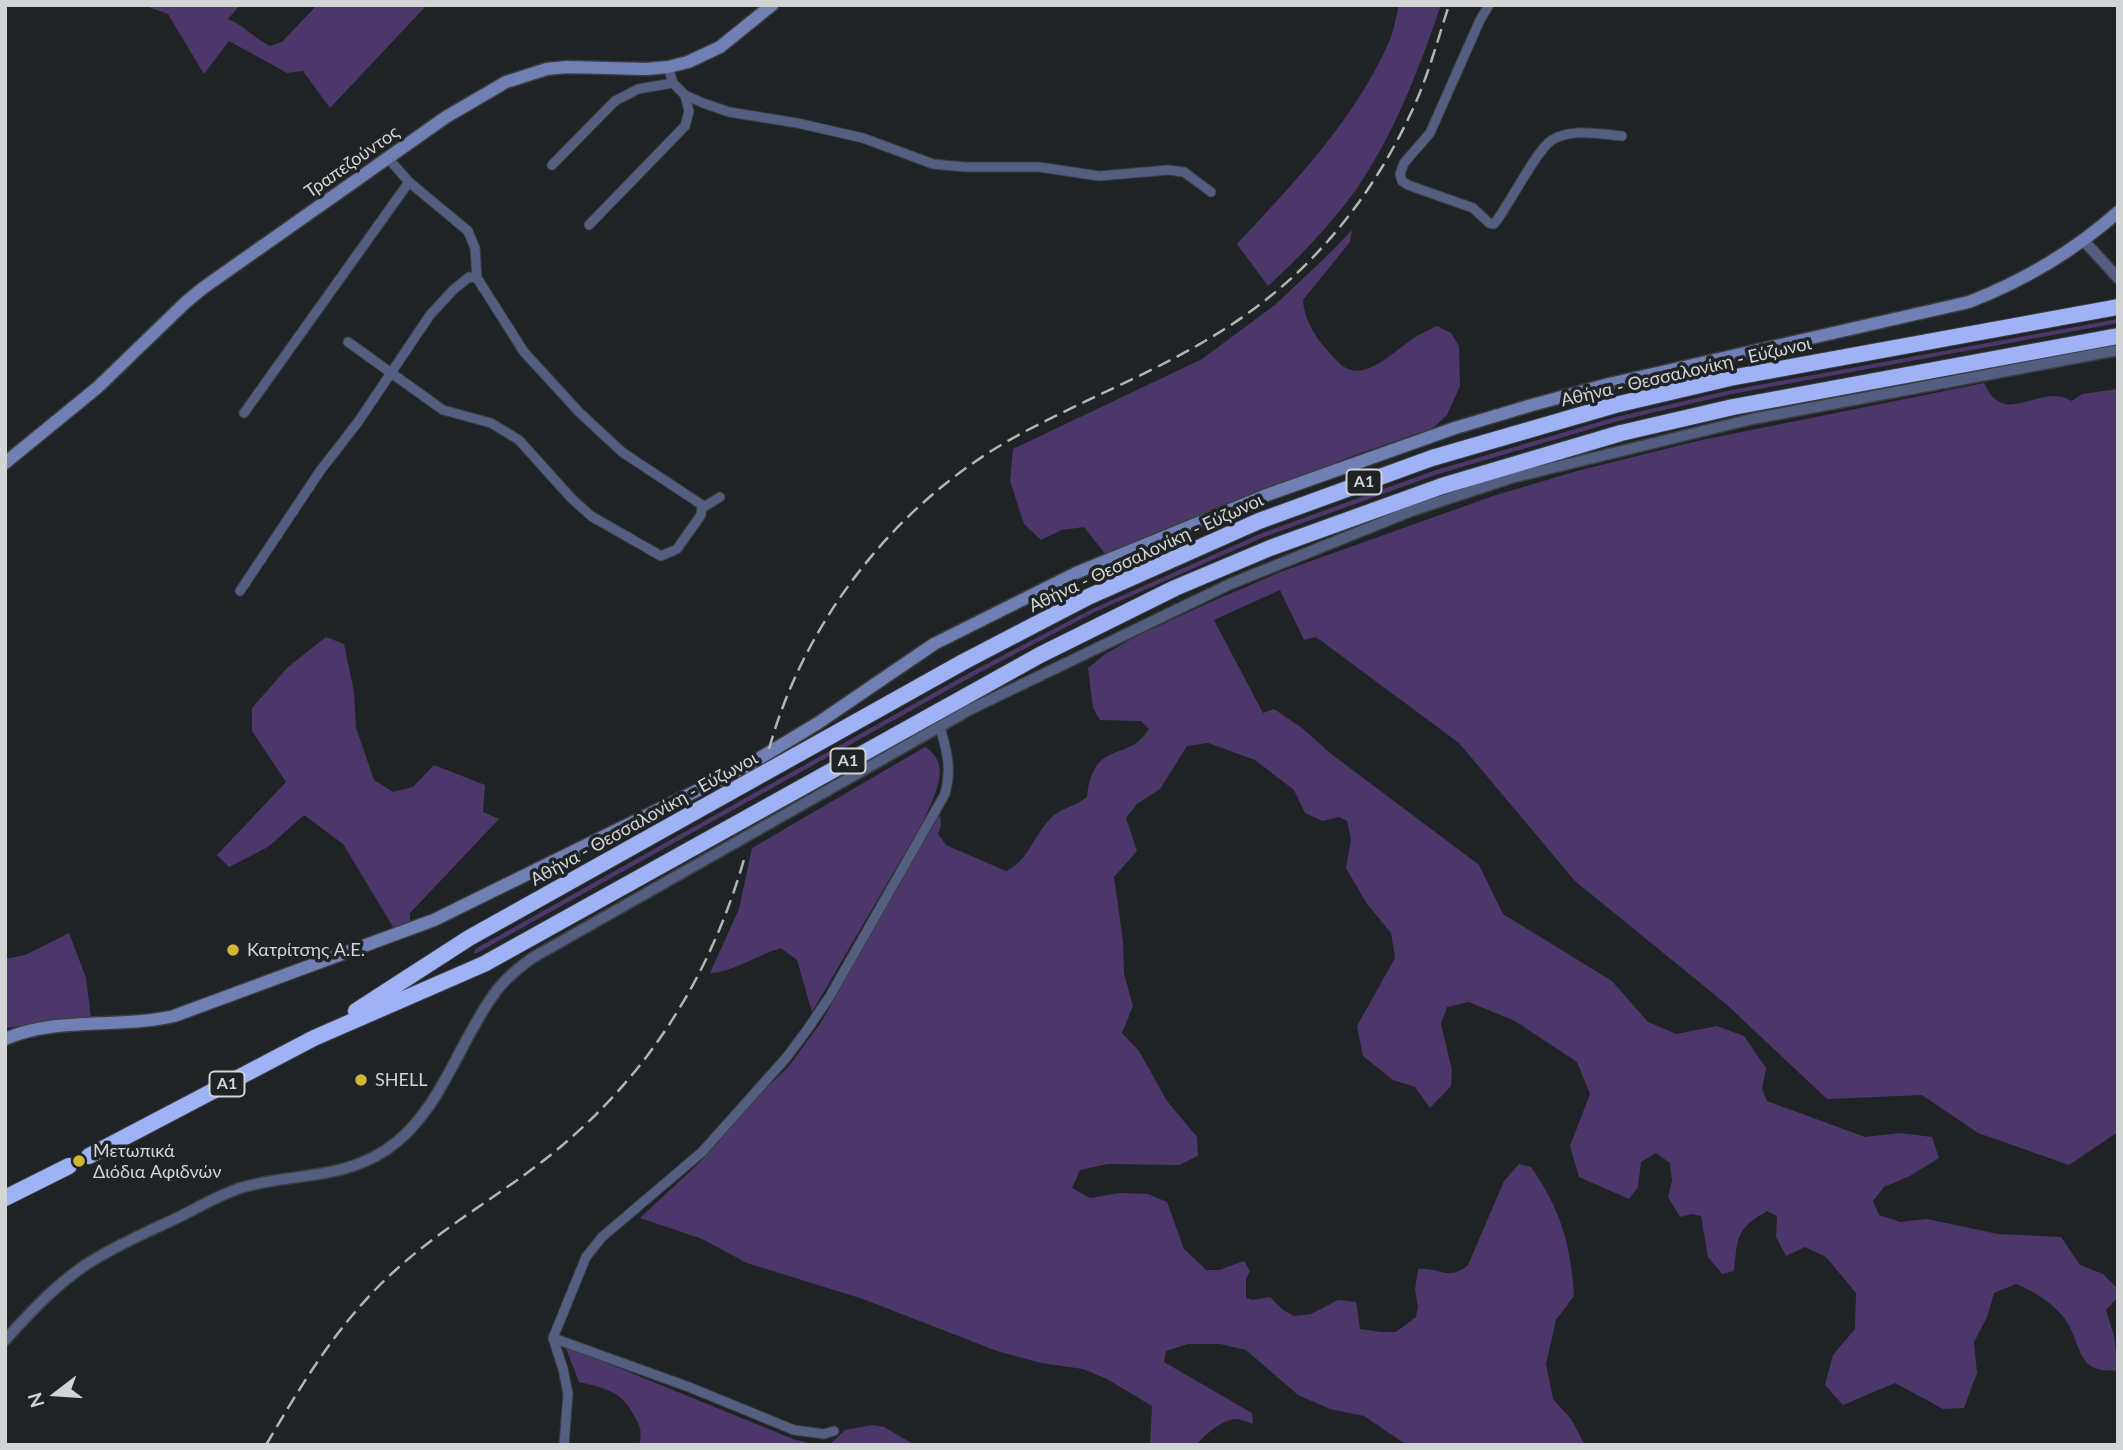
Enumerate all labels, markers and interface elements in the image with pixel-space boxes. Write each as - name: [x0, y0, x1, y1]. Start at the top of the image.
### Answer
- street label: Τραπεζούντος: [300, 121, 404, 203]
- street label: Αθήνα - Θεσσαλονίκη - Εύζωνοι: [1559, 333, 1813, 411]
- road number: Α1: [1346, 470, 1382, 495]
- street label: Αθήνα - Θεσσαλονίκη - Εύζωνοι: [1025, 489, 1267, 617]
- street label: Αθήνα - Θεσσαλονίκη - Εύζωνοι: [527, 747, 761, 891]
- road number: Α1: [830, 748, 866, 774]
- place label: Κατρίτσης Α.Ε.: [247, 939, 365, 961]
- marker: Κατρίτσης Α.Ε.: [225, 942, 241, 958]
- place label: SHELL: [375, 1069, 427, 1091]
- road number: Α1: [210, 1072, 244, 1096]
- marker: SHELL: [353, 1072, 369, 1088]
- place label: Μετωπικά Διόδια Αφιδνών: [93, 1140, 221, 1182]
- marker: Μετωπικά Διόδια Αφιδνών: [71, 1153, 87, 1169]
- north arrow: [21, 1359, 91, 1429]
- text: N: [22, 1390, 49, 1411]

